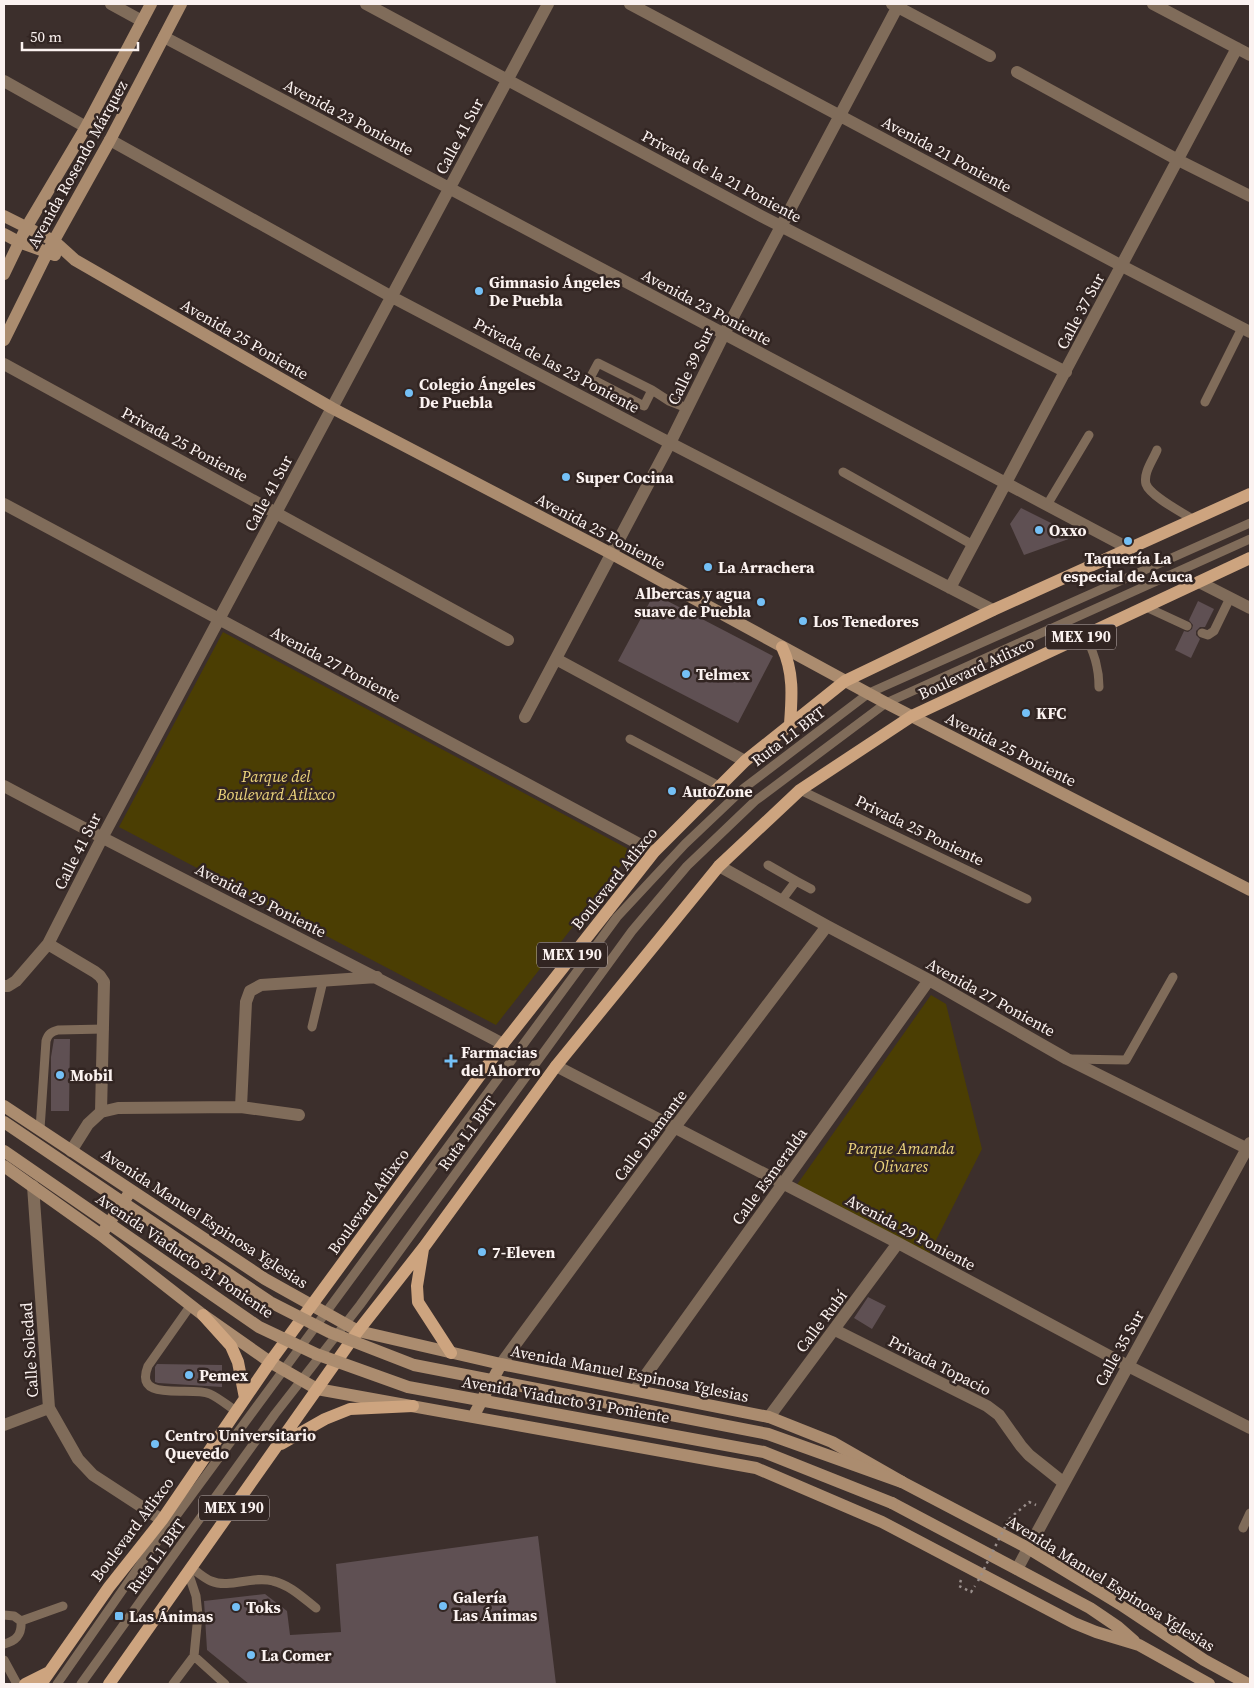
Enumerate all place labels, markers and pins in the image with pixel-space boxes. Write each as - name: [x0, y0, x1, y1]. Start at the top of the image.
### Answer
- place label: Gimnasio Ángeles De Puebla: [489, 271, 620, 311]
- marker: Gimnasio Ángeles De Puebla: [473, 285, 485, 297]
- place label: Colegio Ángeles De Puebla: [419, 373, 536, 413]
- marker: Colegio Ángeles De Puebla: [403, 387, 415, 399]
- place label: Super Cocina: [576, 466, 674, 488]
- marker: Super Cocina: [560, 471, 572, 483]
- place label: Oxxo: [1049, 519, 1087, 541]
- marker: Oxxo: [1033, 524, 1045, 536]
- marker: Taquería La especial de Acuca: [1122, 535, 1134, 547]
- place label: Taquería La especial de Acuca: [1063, 547, 1194, 587]
- place label: La Arrachera: [718, 556, 815, 578]
- marker: La Arrachera: [702, 561, 714, 573]
- place label: Albercas y agua suave de Puebla: [634, 582, 751, 622]
- marker: Albercas y agua suave de Puebla: [755, 596, 767, 608]
- place label: Los Tenedores: [813, 610, 919, 632]
- marker: Los Tenedores: [797, 615, 809, 627]
- place label: Telmex: [696, 663, 750, 685]
- marker: Telmex: [680, 668, 692, 680]
- place label: KFC: [1036, 702, 1066, 724]
- marker: KFC: [1020, 707, 1032, 719]
- place label: AutoZone: [682, 780, 753, 802]
- marker: AutoZone: [666, 785, 678, 797]
- place label: Farmacias del Ahorro: [461, 1041, 541, 1081]
- marker: Farmacias del Ahorro: [445, 1055, 457, 1067]
- place label: Mobil: [70, 1064, 113, 1086]
- marker: Mobil: [54, 1069, 66, 1081]
- place label: 7-Eleven: [492, 1241, 555, 1263]
- marker: 7-Eleven: [476, 1246, 488, 1258]
- place label: Pemex: [199, 1364, 249, 1386]
- marker: Pemex: [183, 1369, 195, 1381]
- place label: Centro Universitario Quevedo: [165, 1424, 316, 1464]
- marker: Centro Universitario Quevedo: [149, 1438, 161, 1450]
- place label: Galería Las Ánimas: [453, 1586, 537, 1626]
- place label: Toks: [246, 1596, 281, 1618]
- marker: Galería Las Ánimas: [437, 1600, 449, 1612]
- marker: Toks: [230, 1601, 242, 1613]
- place label: Las Ánimas: [129, 1605, 213, 1627]
- marker: Las Ánimas: [113, 1610, 125, 1622]
- place label: La Comer: [261, 1644, 332, 1666]
- marker: La Comer: [245, 1649, 257, 1661]

